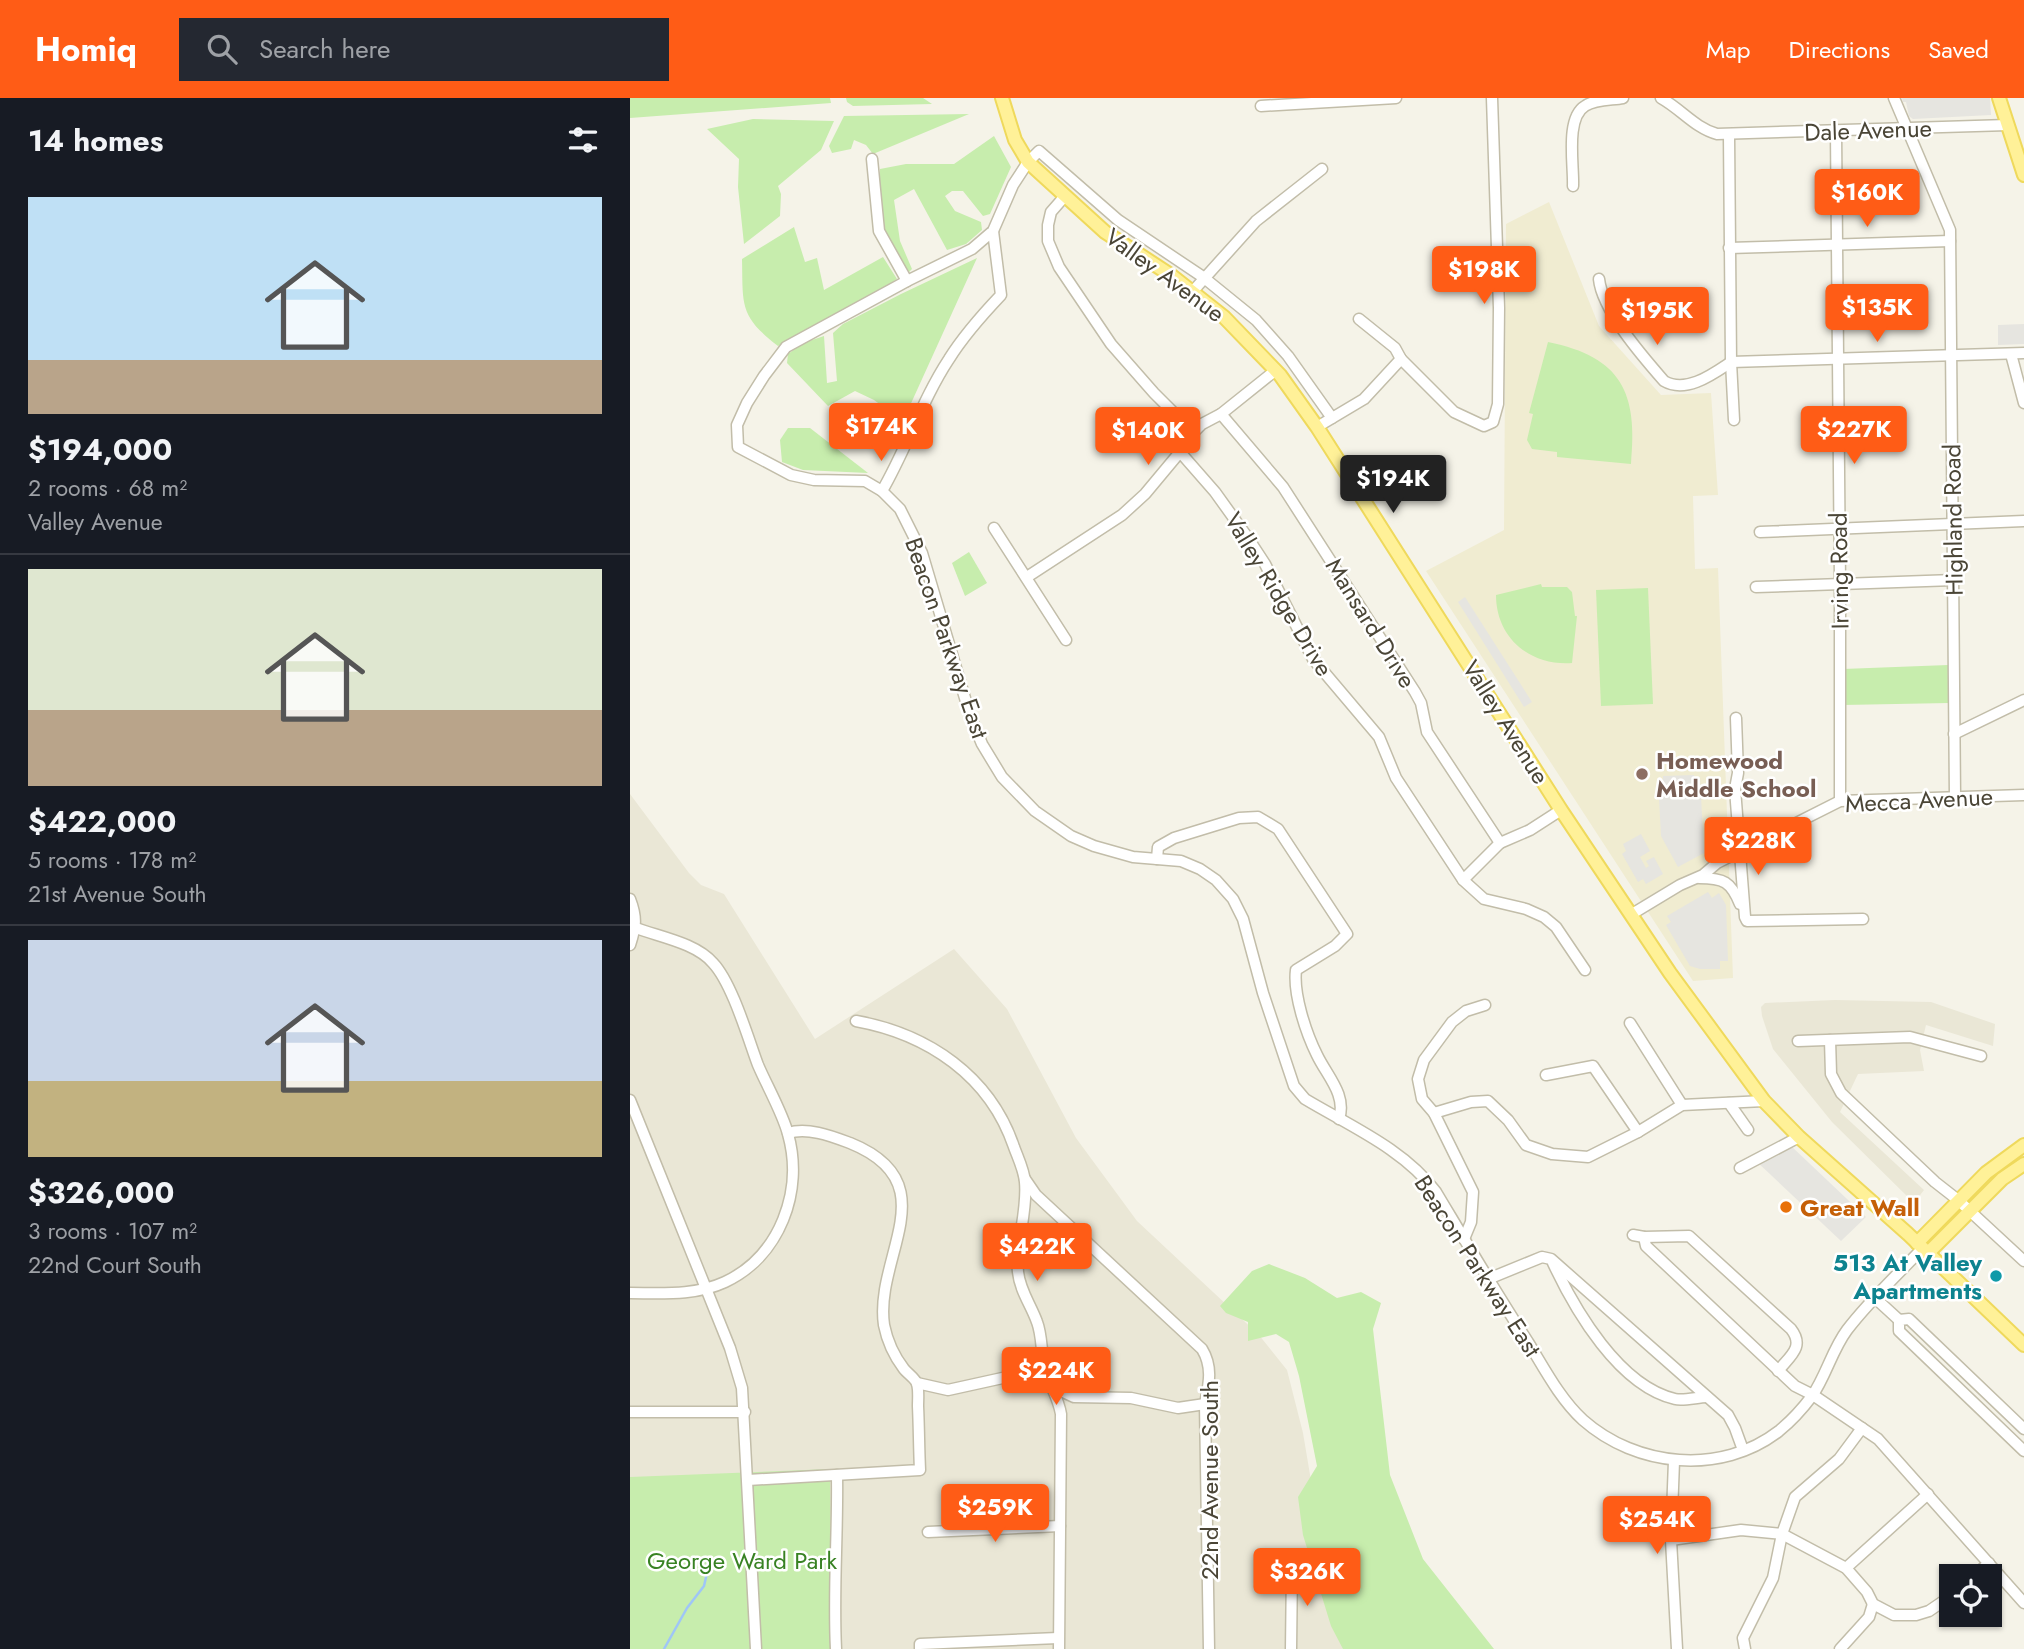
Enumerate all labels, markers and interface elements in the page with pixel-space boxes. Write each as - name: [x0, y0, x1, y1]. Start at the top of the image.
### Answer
- search box: [179, 18, 669, 81]
- text: Homiq: [35, 26, 137, 73]
- icon: search: [203, 30, 241, 68]
- text: Search here: [259, 30, 390, 68]
- text: Map: [1706, 32, 1751, 67]
- text: Directions: [1789, 32, 1890, 67]
- text: Saved: [1928, 32, 1989, 67]
- street label: Dale Avenue: [1804, 110, 1932, 150]
- text: 14 homes: [28, 119, 163, 162]
- icon: filters: [564, 121, 602, 159]
- pin: $160K: [1818, 170, 1916, 229]
- text: $160K: [1831, 175, 1903, 209]
- street label: Valley Avenue: [1098, 220, 1232, 330]
- icon: home: [252, 242, 378, 368]
- pin: $198K: [1435, 246, 1533, 306]
- text: $198K: [1448, 252, 1520, 286]
- pin: $135K: [1828, 285, 1926, 344]
- pin: $195K: [1608, 288, 1706, 347]
- text: $135K: [1841, 290, 1913, 324]
- text: $195K: [1621, 293, 1693, 327]
- pin: $174K: [832, 404, 930, 463]
- pin: $227K: [1805, 406, 1903, 466]
- pin: $140K: [1099, 408, 1197, 467]
- text: $174K: [845, 409, 917, 443]
- text: $227K: [1817, 412, 1891, 446]
- text: $140K: [1111, 413, 1185, 447]
- text: $194,000: [28, 428, 172, 471]
- street label: Highland Road: [1934, 444, 1972, 596]
- pin: $194K: [1344, 456, 1442, 515]
- text: $194K: [1356, 461, 1430, 495]
- text: 2 rooms · 68 m²: [28, 471, 187, 505]
- text: Valley Avenue: [28, 505, 163, 539]
- street label: Valley Ridge Drive: [1216, 505, 1342, 683]
- street label: Irving Road: [1820, 512, 1858, 630]
- street label: Beacon Parkway East: [896, 533, 998, 743]
- street label: Mansard Drive: [1317, 551, 1425, 695]
- icon: home: [252, 614, 378, 740]
- street label: Valley Avenue: [1454, 653, 1558, 791]
- place label: Homewood Middle School: [1656, 743, 1816, 806]
- marker: Homewood Middle School: [1634, 766, 1650, 782]
- street label: Mecca Avenue: [1844, 779, 1994, 821]
- text: $422,000: [28, 800, 176, 843]
- pin: $228K: [1709, 818, 1807, 877]
- text: $228K: [1721, 823, 1795, 857]
- text: 5 rooms · 178 m²: [28, 843, 196, 877]
- text: 21st Avenue South: [28, 877, 207, 911]
- icon: home: [252, 985, 378, 1111]
- street label: Beacon Parkway East: [1406, 1168, 1550, 1364]
- text: $326,000: [28, 1171, 174, 1214]
- place label: Great Wall: [1800, 1190, 1920, 1225]
- marker: Great Wall: [1778, 1199, 1794, 1215]
- text: 3 rooms · 107 m²: [28, 1214, 197, 1248]
- pin: $422K: [988, 1224, 1086, 1283]
- text: $422K: [999, 1229, 1075, 1263]
- place label: 513 At Valley Apartments: [1833, 1245, 1982, 1308]
- text: 22nd Court South: [28, 1248, 202, 1282]
- marker: 513 At Valley Apartments: [1988, 1268, 2004, 1284]
- pin: $224K: [1007, 1348, 1105, 1407]
- text: $224K: [1018, 1353, 1094, 1387]
- street label: 22nd Avenue South: [1192, 1380, 1227, 1580]
- pin: $259K: [946, 1484, 1044, 1544]
- text: $259K: [957, 1490, 1033, 1524]
- pin: $254K: [1608, 1496, 1706, 1556]
- text: $254K: [1619, 1502, 1695, 1536]
- park label: George Ward Park: [647, 1543, 837, 1578]
- pin: $326K: [1258, 1548, 1356, 1608]
- text: $326K: [1269, 1554, 1345, 1588]
- map controls: [1939, 1564, 2002, 1627]
- button: locate: [1939, 1564, 2002, 1627]

